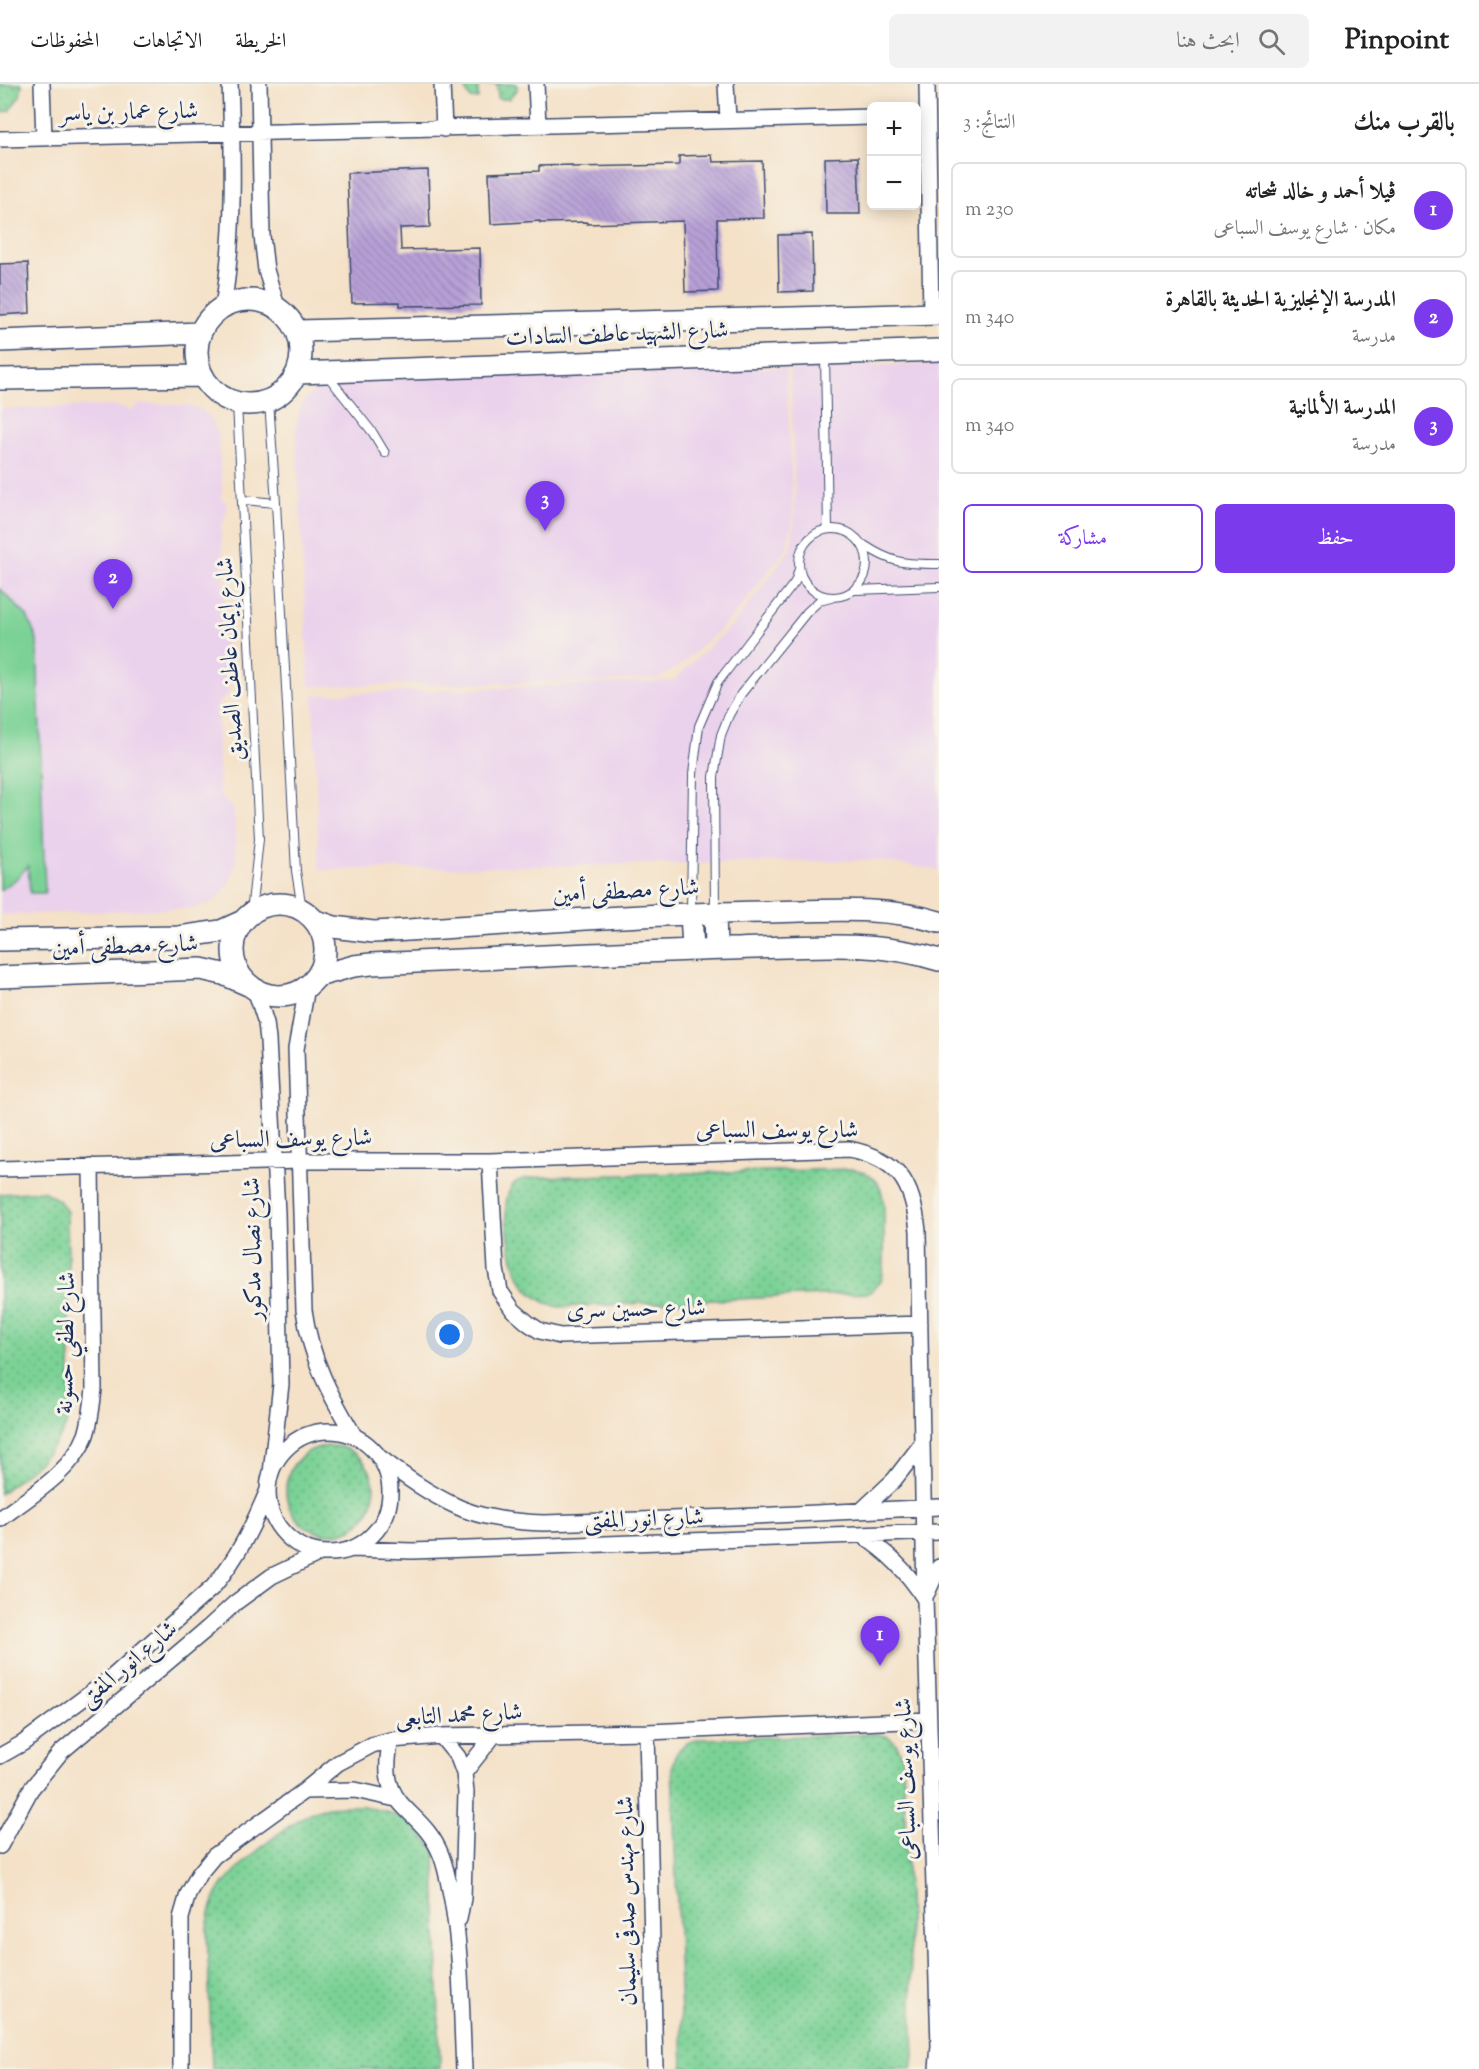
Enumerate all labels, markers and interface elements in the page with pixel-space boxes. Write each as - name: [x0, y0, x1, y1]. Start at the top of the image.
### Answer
- search box: [889, 14, 1309, 68]
- text: Pinpoint: [1345, 21, 1449, 61]
- icon: search: [1255, 25, 1288, 58]
- text: ابحث هنا: [1176, 26, 1240, 58]
- text: المحفوظات: [30, 27, 99, 57]
- text: الاتجاهات: [132, 27, 202, 57]
- text: الخريطة: [235, 27, 286, 57]
- street label: شارع عمار بن ياسر: [56, 95, 199, 132]
- map controls: [867, 102, 921, 210]
- button: +: [867, 102, 921, 156]
- text: بالقرب منك: [1353, 105, 1455, 142]
- text: النتائج: 3: [963, 109, 1016, 138]
- button: −: [867, 156, 921, 210]
- text: ڤيلا أحمد و خالد شحاته: [1245, 177, 1396, 209]
- text: 230 m: [965, 196, 1014, 225]
- text: 1: [1430, 196, 1437, 225]
- text: مكان · شارع يوسف السباعى: [1213, 215, 1396, 244]
- text: المدرسة الإنجليزية الحديثة بالقاهرة: [1165, 285, 1396, 317]
- text: 340 m: [965, 304, 1014, 333]
- text: 2: [1429, 304, 1438, 333]
- street label: شارع الشهيد عاطف السادات: [505, 314, 729, 357]
- text: مدرسة: [1352, 323, 1396, 352]
- text: المدرسة الألمانية: [1289, 393, 1396, 425]
- text: 340 m: [965, 412, 1014, 441]
- text: 3: [1429, 412, 1438, 441]
- text: مدرسة: [1352, 431, 1396, 460]
- pin: 3: [526, 482, 564, 531]
- button: مشاركة: [963, 504, 1203, 573]
- button: حفظ: [1215, 504, 1455, 573]
- street label: شارع إيمان عاطف الصديق: [209, 556, 254, 762]
- pin: 2: [94, 560, 132, 609]
- street label: شارع مصطفى أمين: [552, 869, 700, 914]
- street label: شارع مصطفى أمين: [51, 925, 199, 968]
- street label: شارع يوسف السباعى: [696, 1114, 858, 1149]
- street label: شارع يوسف السباعى: [209, 1122, 373, 1159]
- street label: شارع نصال مدكور: [236, 1177, 273, 1323]
- street label: شارع لطفي حسونة: [49, 1272, 89, 1414]
- street label: شارع حسين سرى: [566, 1292, 706, 1329]
- your location: [435, 1320, 464, 1349]
- street label: شارع انور المفتى: [584, 1501, 704, 1540]
- street label: شارع انور المفتى: [72, 1613, 186, 1717]
- pin: 1: [860, 1616, 900, 1666]
- street label: شارع محمد التابعى: [395, 1696, 523, 1737]
- street label: شارع يوسف السباعى: [887, 1697, 928, 1861]
- street label: شارع مهندس صدقى سليمان: [609, 1796, 648, 2006]

